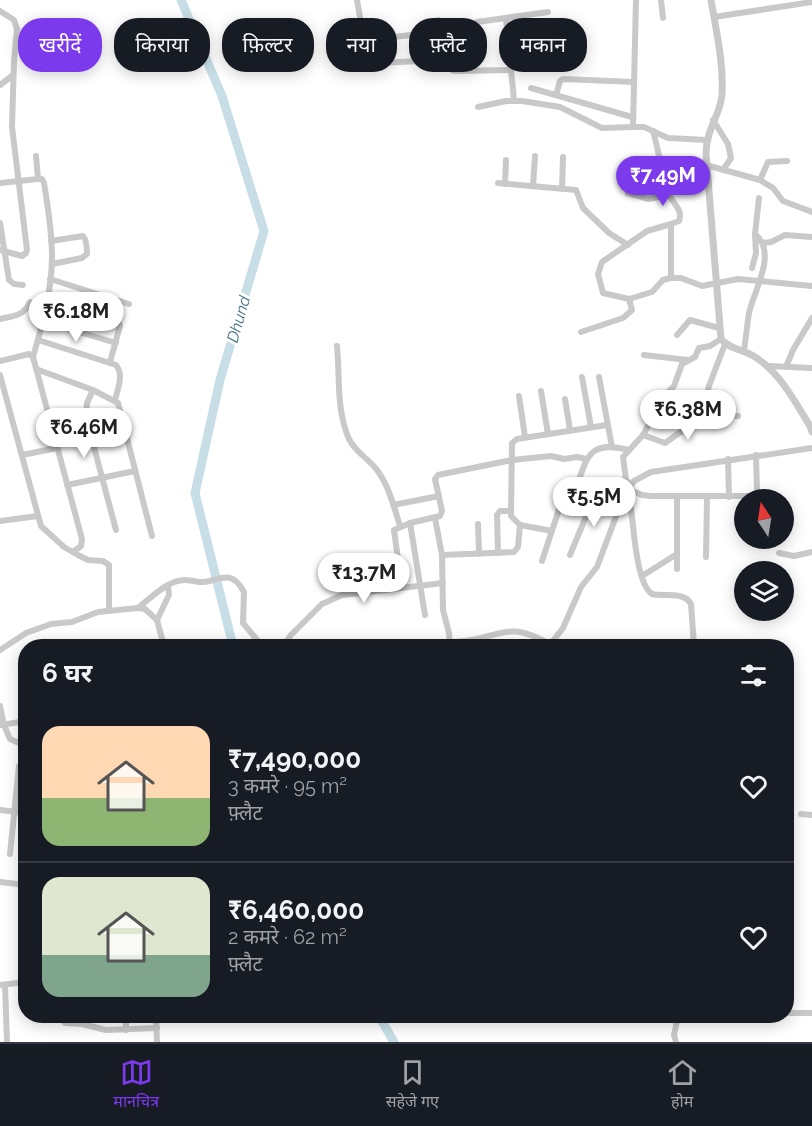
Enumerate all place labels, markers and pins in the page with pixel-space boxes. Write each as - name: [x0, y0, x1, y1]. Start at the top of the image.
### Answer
- pin: ₹7.49M: [614, 156, 712, 207]
- pin: ₹6.18M: [27, 292, 125, 343]
- pin: ₹6.38M: [639, 390, 737, 441]
- pin: ₹6.46M: [35, 408, 133, 459]
- pin: ₹5.5M: [552, 477, 636, 528]
- pin: ₹13.7M: [315, 553, 413, 604]

